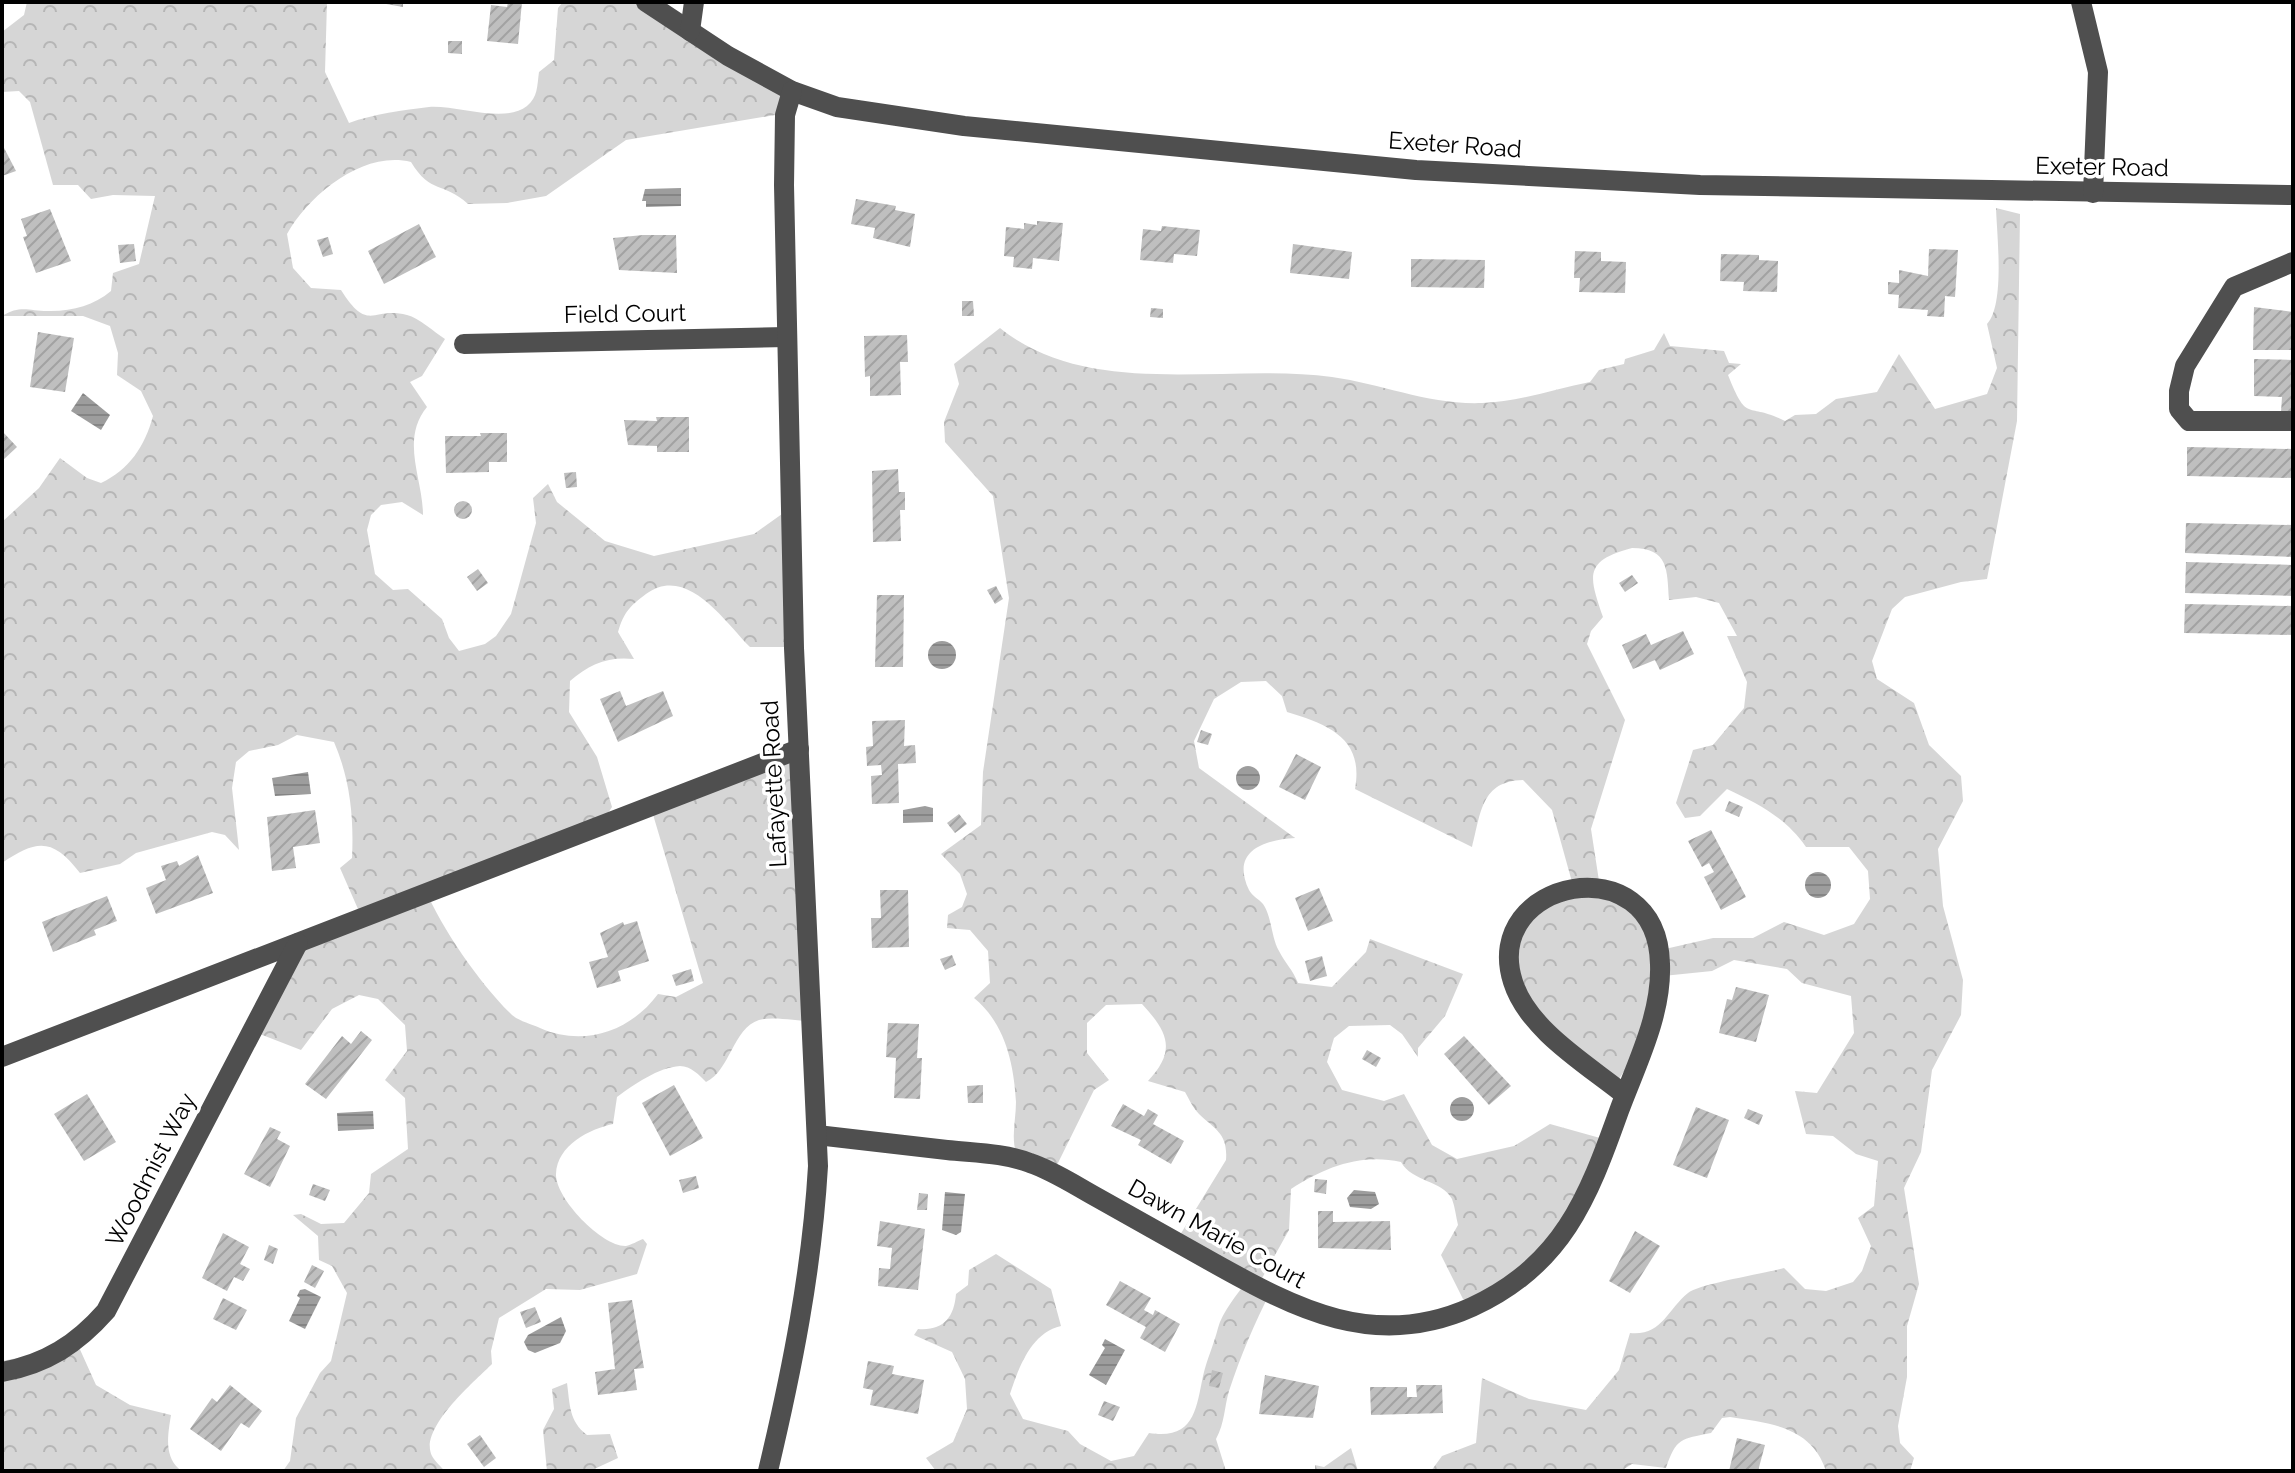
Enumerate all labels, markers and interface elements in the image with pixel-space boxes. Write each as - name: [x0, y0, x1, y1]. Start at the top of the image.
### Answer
- street label: Exeter Road: [1387, 125, 1523, 164]
- street label: Exeter Road: [2035, 151, 2169, 182]
- street label: Field Court: [563, 298, 686, 329]
- street label: Lafayette Road: [755, 700, 792, 869]
- street label: Woodmist Way: [99, 1088, 202, 1252]
- street label: Dawn Marie Court: [1123, 1173, 1311, 1294]

